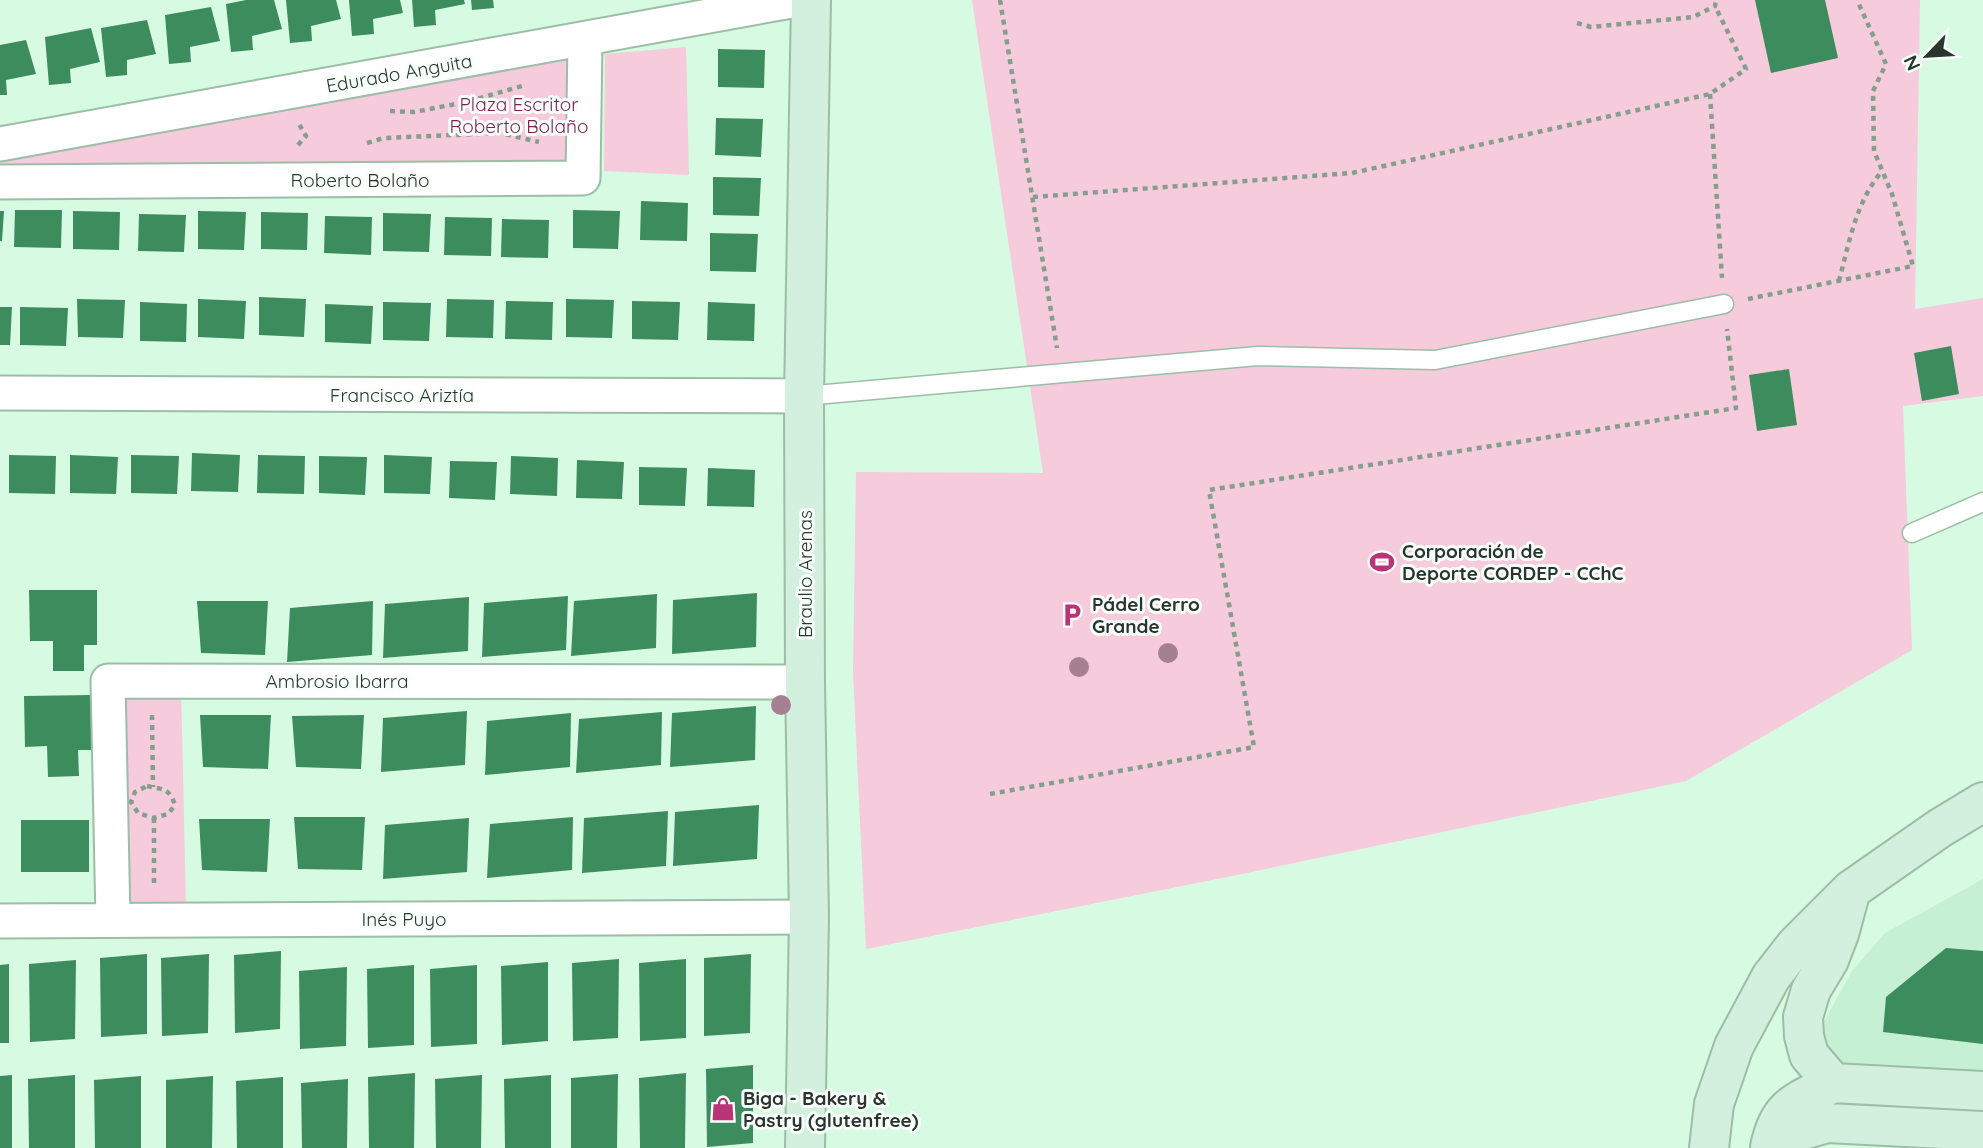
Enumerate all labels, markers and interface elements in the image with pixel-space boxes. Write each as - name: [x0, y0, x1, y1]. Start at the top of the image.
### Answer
- north arrow: [1892, 21, 1962, 91]
- street label: Edurado Anguita: [324, 48, 474, 98]
- text: N: [1898, 52, 1925, 75]
- park label: Plaza Escritor Roberto Bolaño: [450, 92, 588, 138]
- street label: Roberto Bolaño: [291, 168, 429, 192]
- street label: Francisco Ariztía: [330, 383, 474, 407]
- street label: Braulio Arenas: [793, 510, 817, 638]
- place label: Corporación de Deporte CORDEP - CChC: [1402, 539, 1624, 585]
- sports icon: Corporación de Deporte CORDEP - CChC: [1368, 548, 1396, 576]
- place label: Pádel Cerro Grande: [1092, 592, 1200, 638]
- parking icon: Pádel Cerro Grande: [1058, 601, 1086, 629]
- street label: Ambrosio Ibarra: [266, 669, 408, 693]
- street label: Inés Puyo: [362, 907, 446, 931]
- place label: Biga - Bakery & Pastry (glutenfree): [743, 1086, 919, 1132]
- shop icon: Biga - Bakery & Pastry (glutenfree): [709, 1095, 737, 1123]

